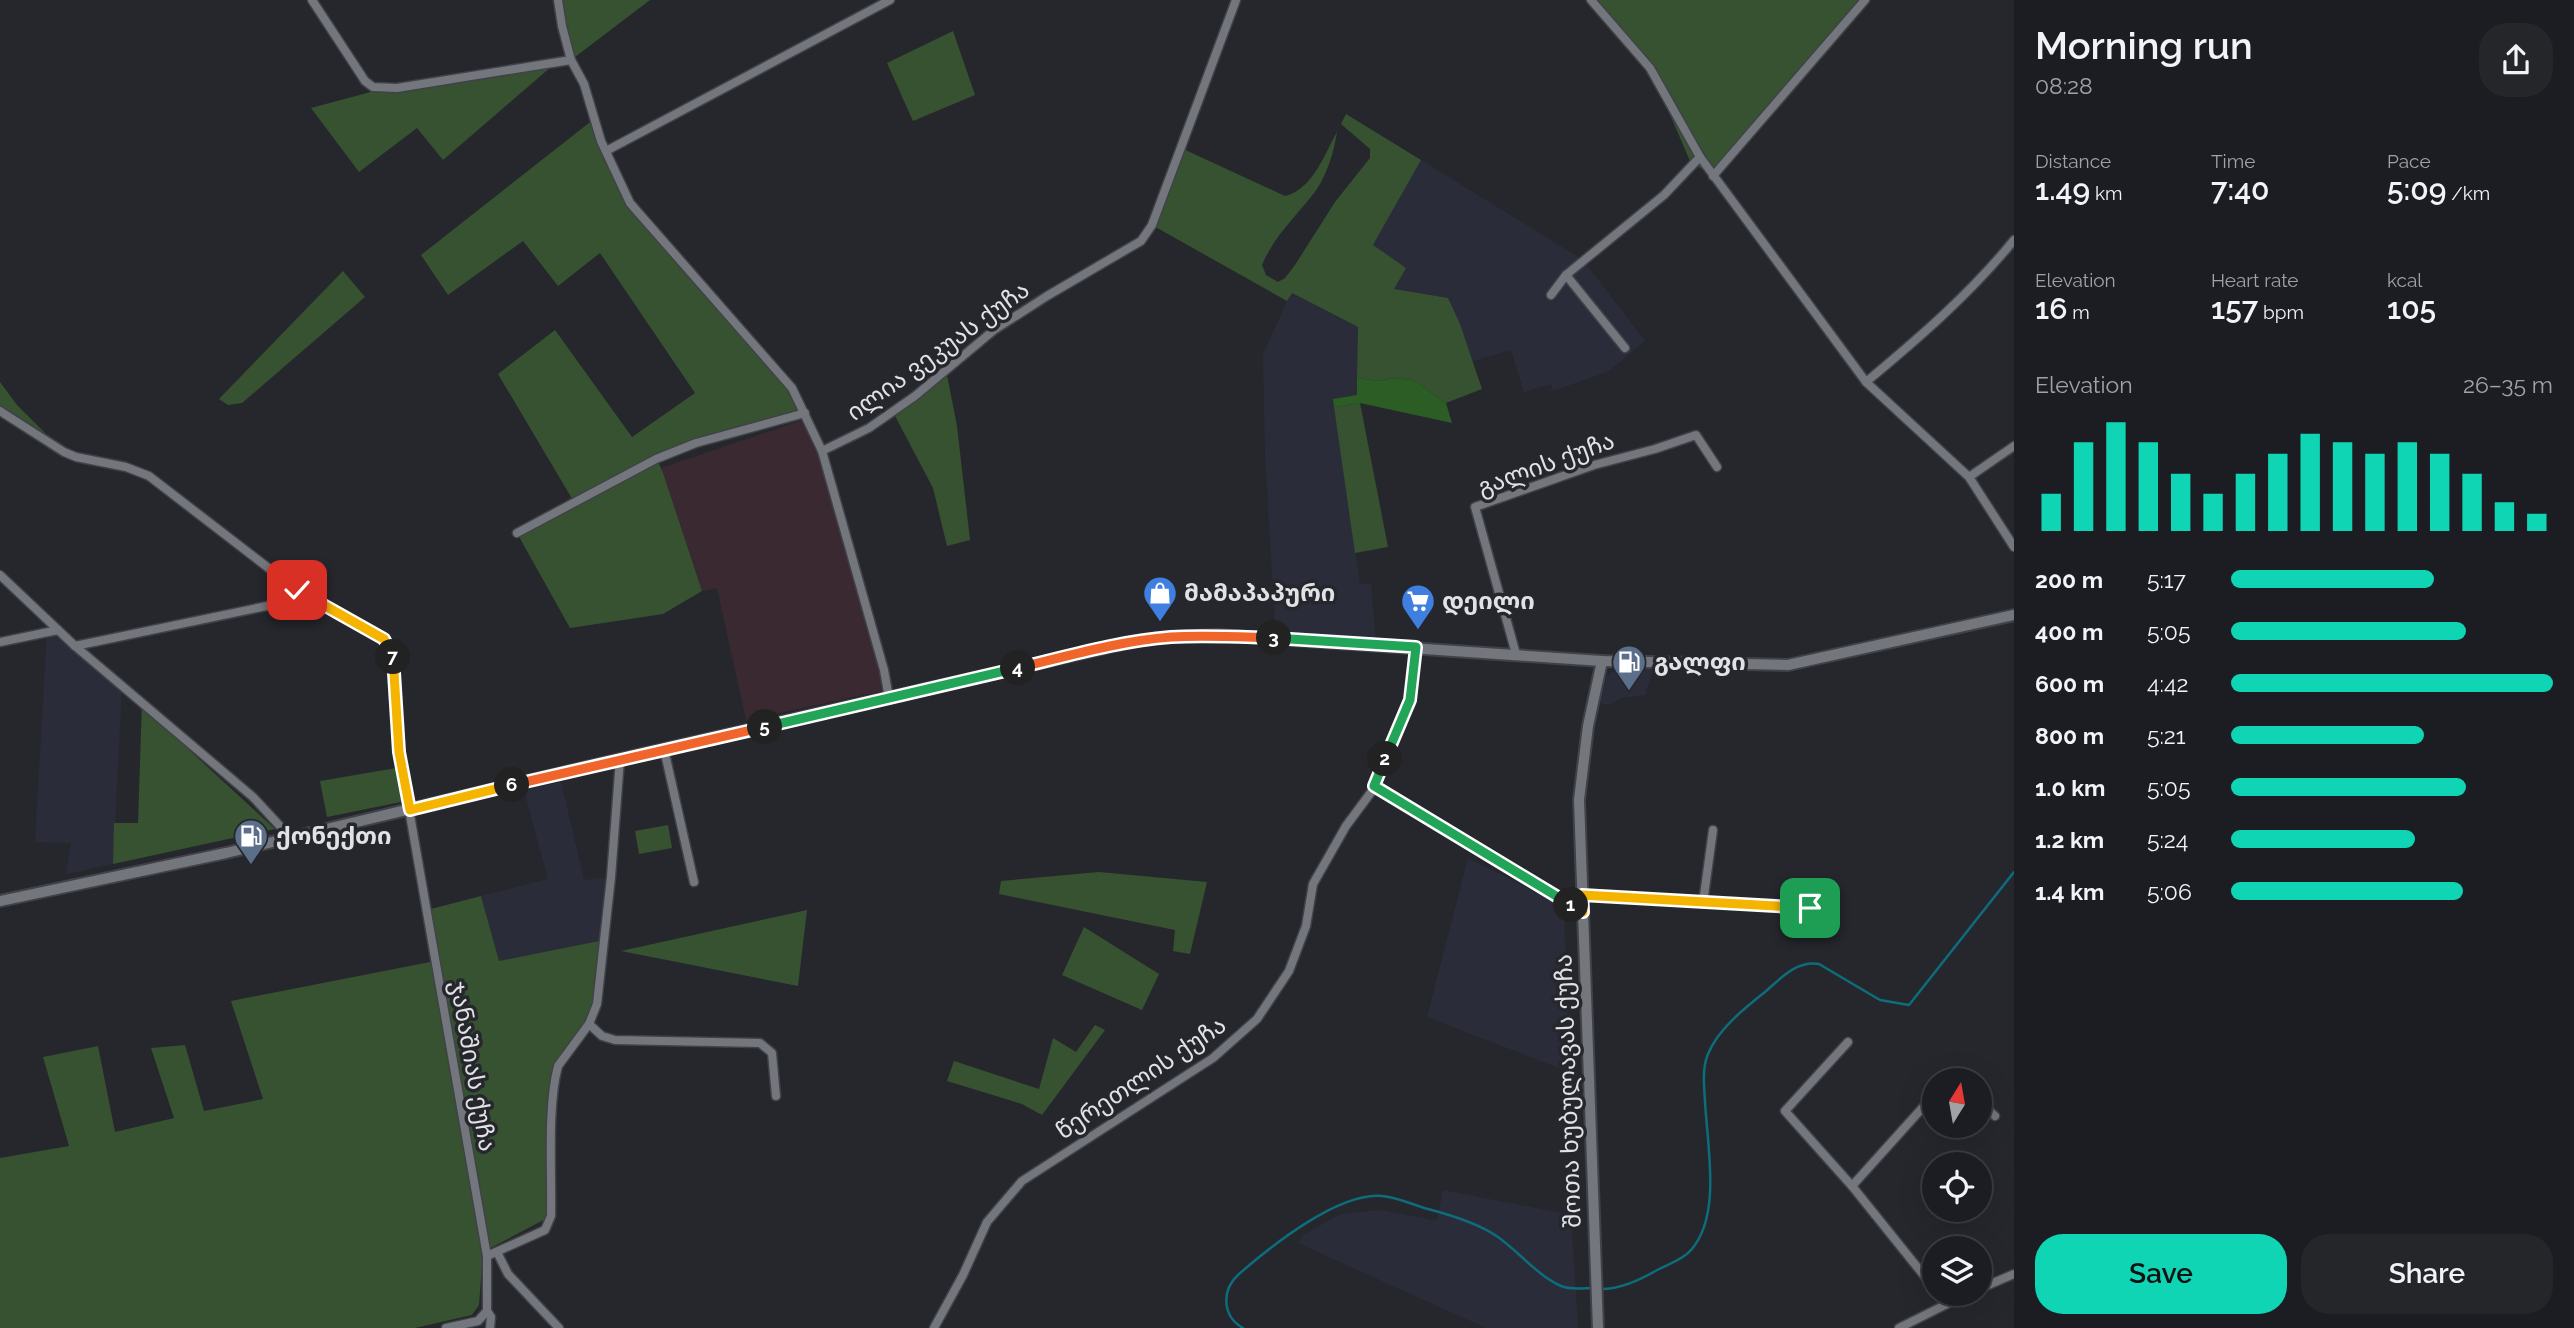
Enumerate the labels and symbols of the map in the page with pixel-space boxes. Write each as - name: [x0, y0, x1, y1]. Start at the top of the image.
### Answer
- street label: ილია ვეკუას ქუჩა: [841, 275, 1035, 427]
- street label: გალის ქუჩა: [1473, 425, 1618, 502]
- pin: [267, 560, 327, 620]
- shop icon: მამაპაპური: [1141, 574, 1179, 623]
- place label: მამაპაპური: [1184, 578, 1335, 607]
- supermarket icon: დეილი: [1399, 582, 1437, 631]
- place label: დეილი: [1442, 586, 1535, 616]
- pin: 3: [1256, 620, 1292, 656]
- pin: 7: [376, 640, 410, 674]
- fuel station icon: გალფი: [1610, 643, 1648, 692]
- place label: გალფი: [1654, 647, 1746, 676]
- pin: 4: [1000, 650, 1036, 686]
- pin: 5: [748, 710, 782, 744]
- pin: 2: [1368, 742, 1402, 776]
- pin: 6: [494, 768, 530, 802]
- fuel station icon: ქონექთი: [232, 817, 270, 866]
- place label: ქონექთი: [276, 821, 392, 850]
- pin: [1780, 878, 1840, 938]
- pin: 1: [1554, 888, 1588, 922]
- street label: შოთა ხუბულავას ქუჩა: [1548, 954, 1587, 1228]
- street label: ჯანაშიას ქუჩა: [444, 978, 503, 1153]
- street label: წერეთლის ქუჩა: [1050, 1010, 1231, 1145]
- north arrow: [1922, 1068, 1992, 1138]

